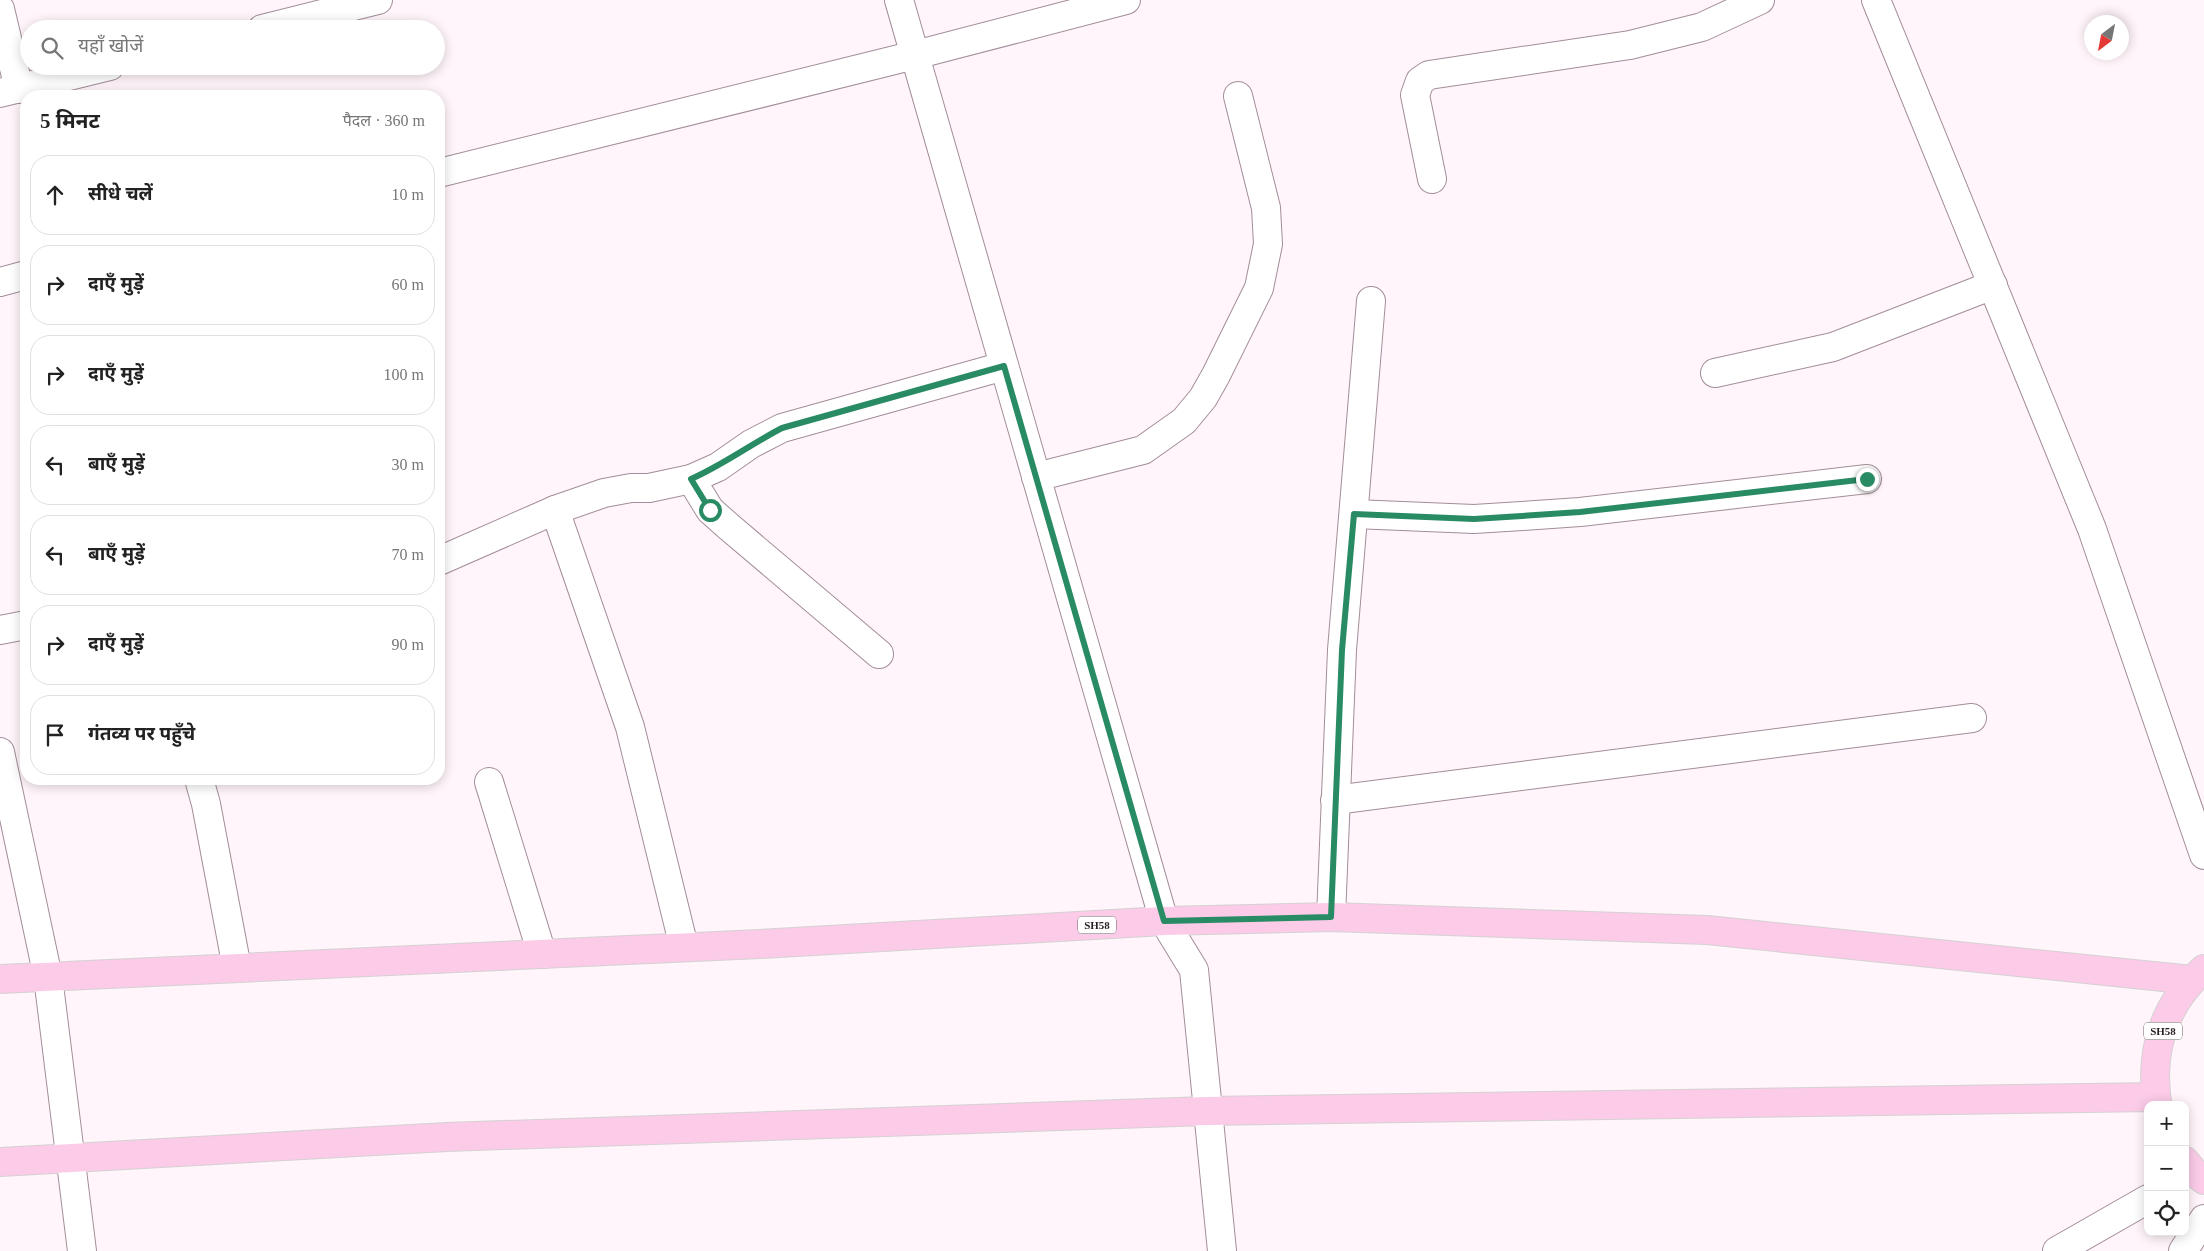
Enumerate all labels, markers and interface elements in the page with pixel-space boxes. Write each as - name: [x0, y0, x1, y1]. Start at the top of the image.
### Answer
- north arrow: [2084, 15, 2129, 60]
- search box: [20, 20, 445, 75]
- icon: search: [38, 34, 66, 62]
- text: यहाँ खोजें: [78, 35, 143, 56]
- text: 5 मिनट: [40, 109, 100, 133]
- text: पैदल · 360 m: [343, 112, 425, 129]
- icon: ahead: [41, 181, 69, 209]
- text: सीधे चलें: [88, 183, 153, 204]
- text: 10 m: [392, 186, 424, 203]
- icon: right: [41, 271, 69, 299]
- text: दाएँ मुड़ें: [88, 273, 144, 294]
- text: 60 m: [392, 276, 424, 293]
- icon: right: [41, 361, 69, 389]
- text: दाएँ मुड़ें: [88, 363, 144, 384]
- text: 100 m: [384, 366, 424, 383]
- icon: left: [41, 451, 69, 479]
- text: बाएँ मुड़ें: [88, 453, 145, 474]
- text: 30 m: [392, 456, 424, 473]
- route end: [1856, 468, 1879, 491]
- route start: [699, 499, 722, 522]
- icon: left: [41, 541, 69, 569]
- text: बाएँ मुड़ें: [88, 543, 145, 564]
- text: 70 m: [392, 546, 424, 563]
- icon: right: [41, 631, 69, 659]
- text: दाएँ मुड़ें: [88, 633, 144, 654]
- text: 90 m: [392, 636, 424, 653]
- icon: arrive: [41, 721, 69, 749]
- text: गंतव्य पर पहुँचे: [88, 723, 195, 744]
- road number: SH58: [1078, 916, 1116, 934]
- road number: SH58: [2144, 1022, 2182, 1040]
- map controls: [2144, 1101, 2189, 1236]
- button: +: [2144, 1101, 2189, 1146]
- button: −: [2144, 1146, 2189, 1191]
- button: locate: [2144, 1191, 2189, 1236]

